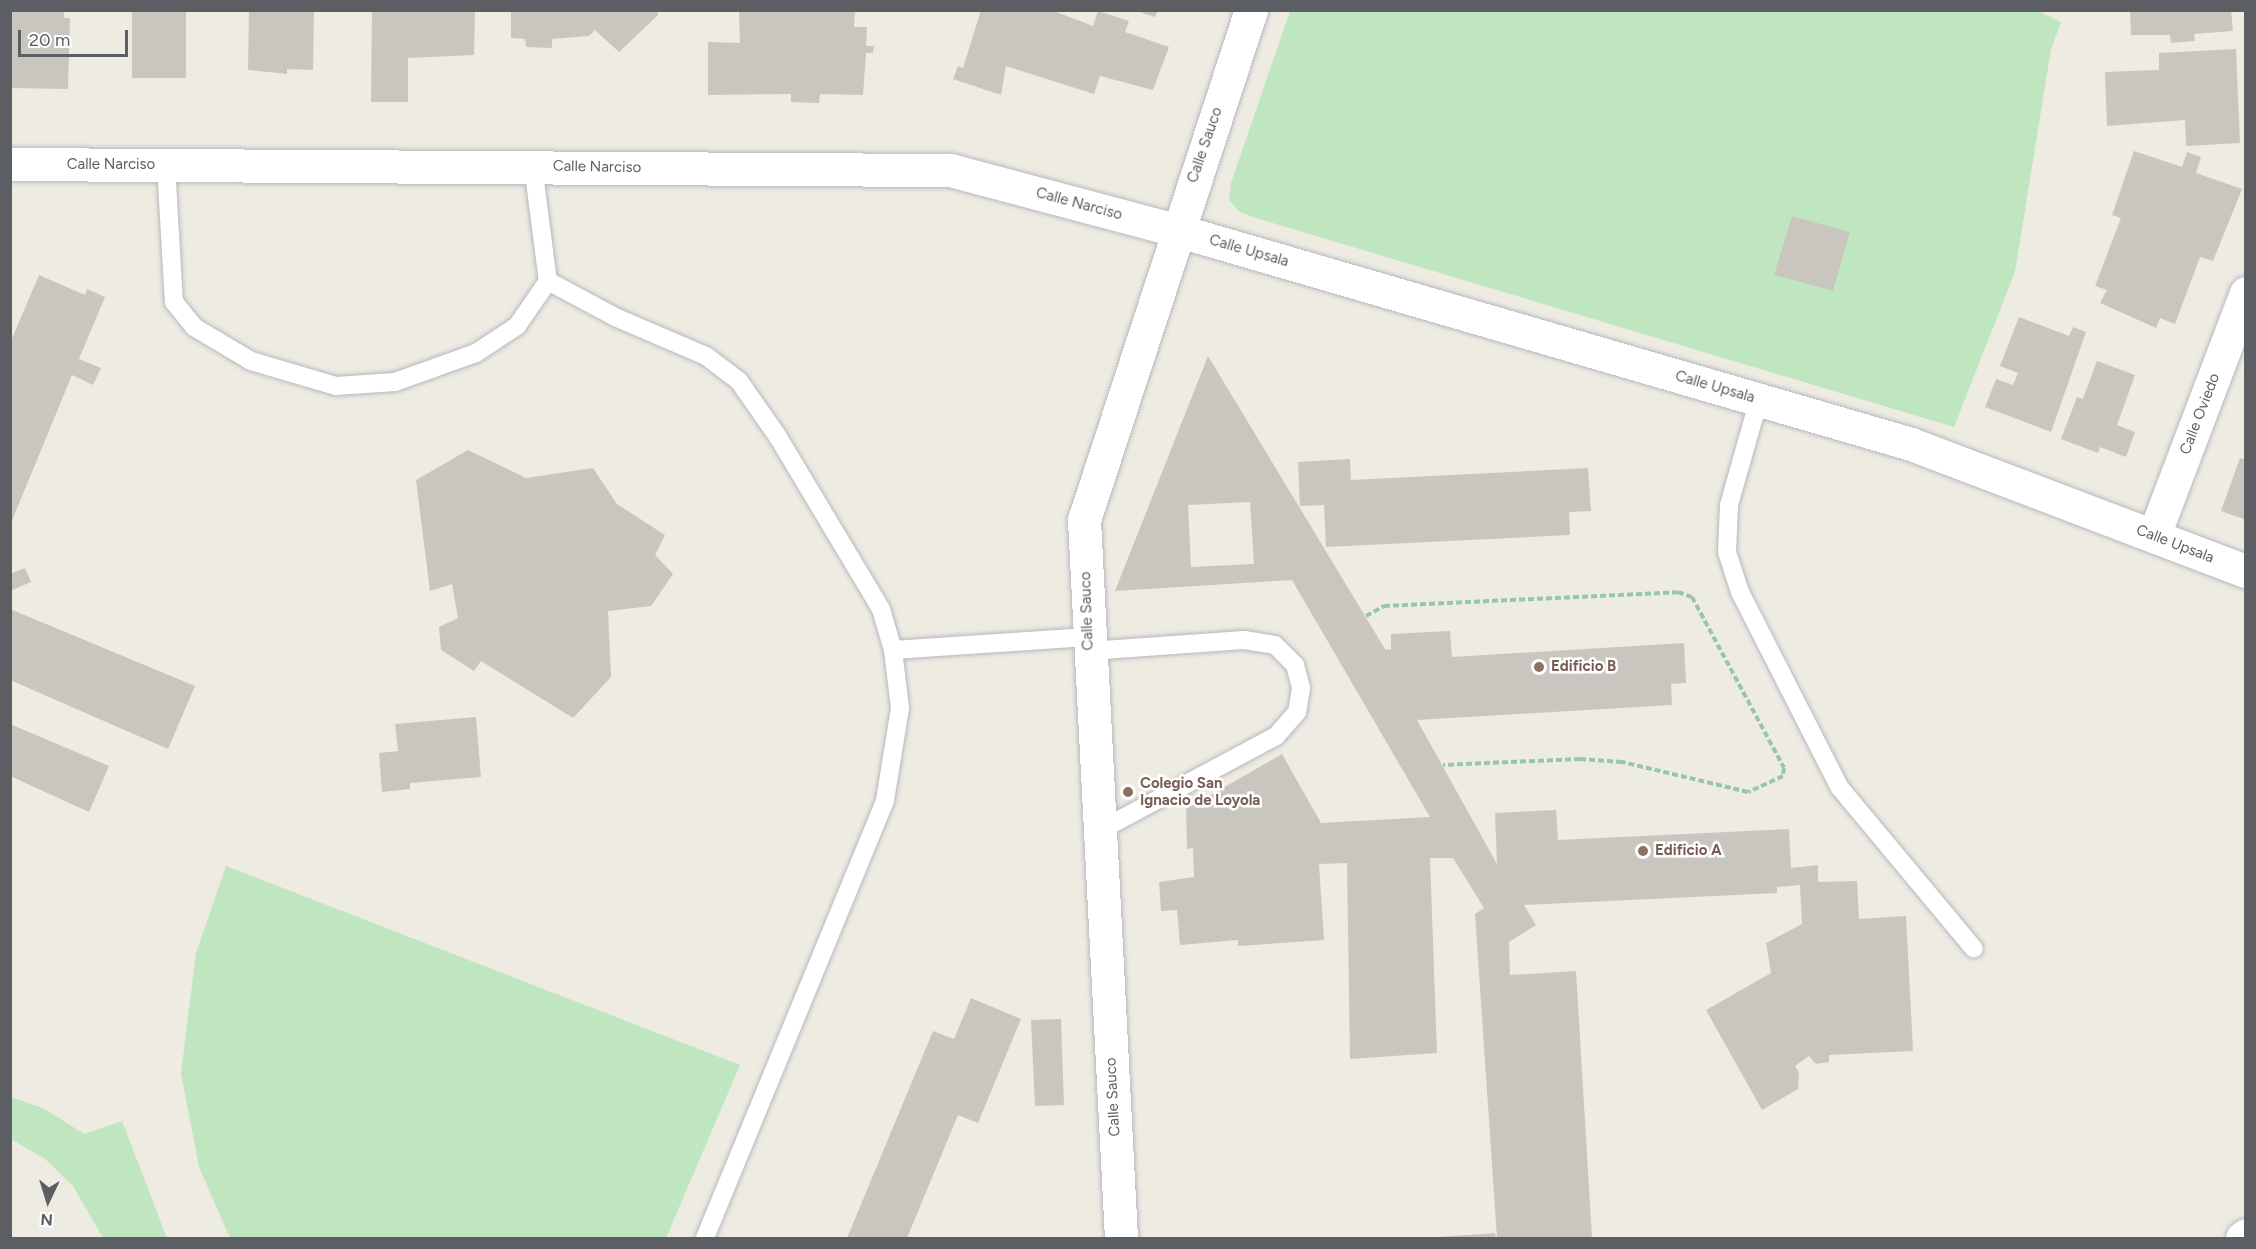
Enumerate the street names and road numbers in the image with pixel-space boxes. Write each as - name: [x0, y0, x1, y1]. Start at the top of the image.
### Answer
- street label: Calle Sauco: [1184, 105, 1226, 185]
- street label: Calle Narciso: [67, 156, 155, 174]
- street label: Calle Narciso: [553, 157, 641, 177]
- street label: Calle Narciso: [1034, 184, 1124, 224]
- street label: Calle Upsala: [1207, 231, 1291, 271]
- street label: Calle Upsala: [1673, 367, 1757, 407]
- street label: Calle Oviedo: [2176, 371, 2224, 457]
- street label: Calle Upsala: [2133, 521, 2217, 567]
- street label: Calle Sauco: [1077, 571, 1097, 651]
- street label: Calle Sauco: [1102, 1057, 1124, 1137]

